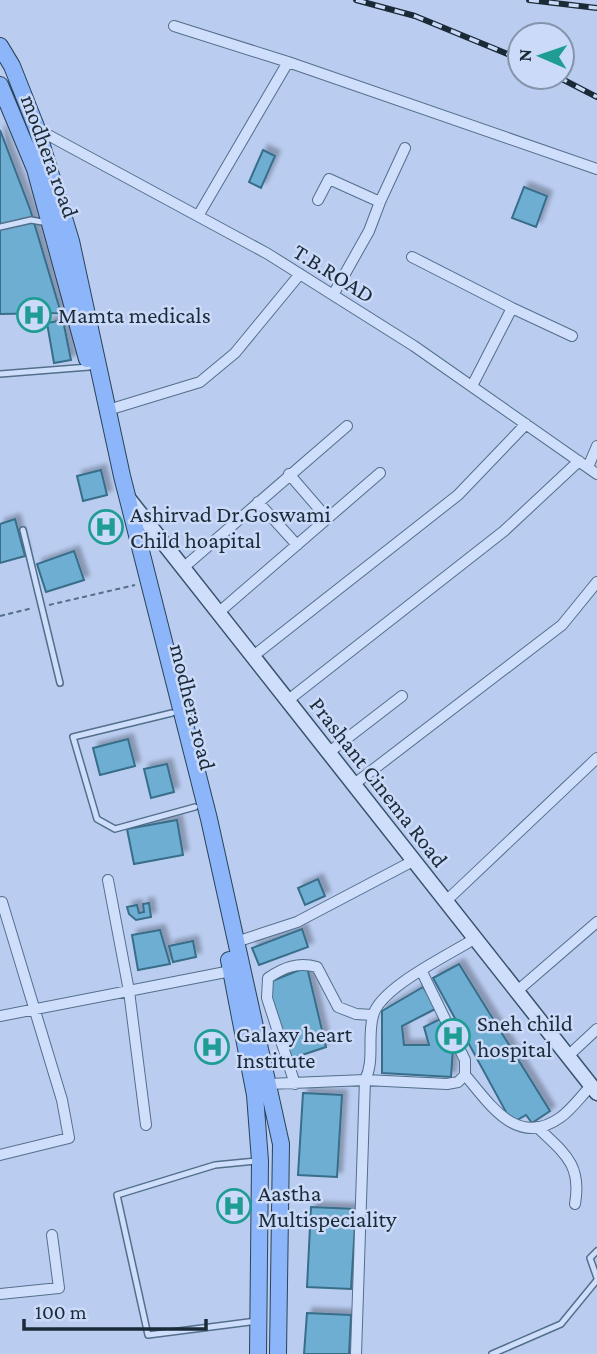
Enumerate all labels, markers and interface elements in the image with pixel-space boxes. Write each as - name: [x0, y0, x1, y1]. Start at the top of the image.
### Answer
- north arrow: [506, 21, 576, 91]
- text: N: [514, 49, 535, 62]
- street label: modhera road: [16, 91, 84, 221]
- street label: T.B.ROAD: [289, 238, 379, 308]
- hospital icon: Mamta medicals: [15, 296, 53, 334]
- place label: Mamta medicals: [58, 302, 211, 328]
- place label: Ashirvad Dr.Goswami Child hoapital: [130, 501, 331, 553]
- hospital icon: Ashirvad Dr.Goswami Child hoapital: [87, 508, 125, 546]
- street label: modhera road: [165, 641, 221, 773]
- street label: Prashant Cinema Road: [305, 692, 453, 872]
- place label: Sneh child hospital: [477, 1010, 573, 1062]
- hospital icon: Sneh child hospital: [434, 1017, 472, 1055]
- place label: Galaxy heart Institute: [236, 1021, 353, 1073]
- hospital icon: Galaxy heart Institute: [193, 1028, 231, 1066]
- place label: Aastha Multispeciality: [258, 1180, 397, 1232]
- hospital icon: Aastha Multispeciality: [215, 1187, 253, 1225]
- scale bar: [24, 1288, 206, 1332]
- text: 100 m: [35, 1300, 87, 1324]

